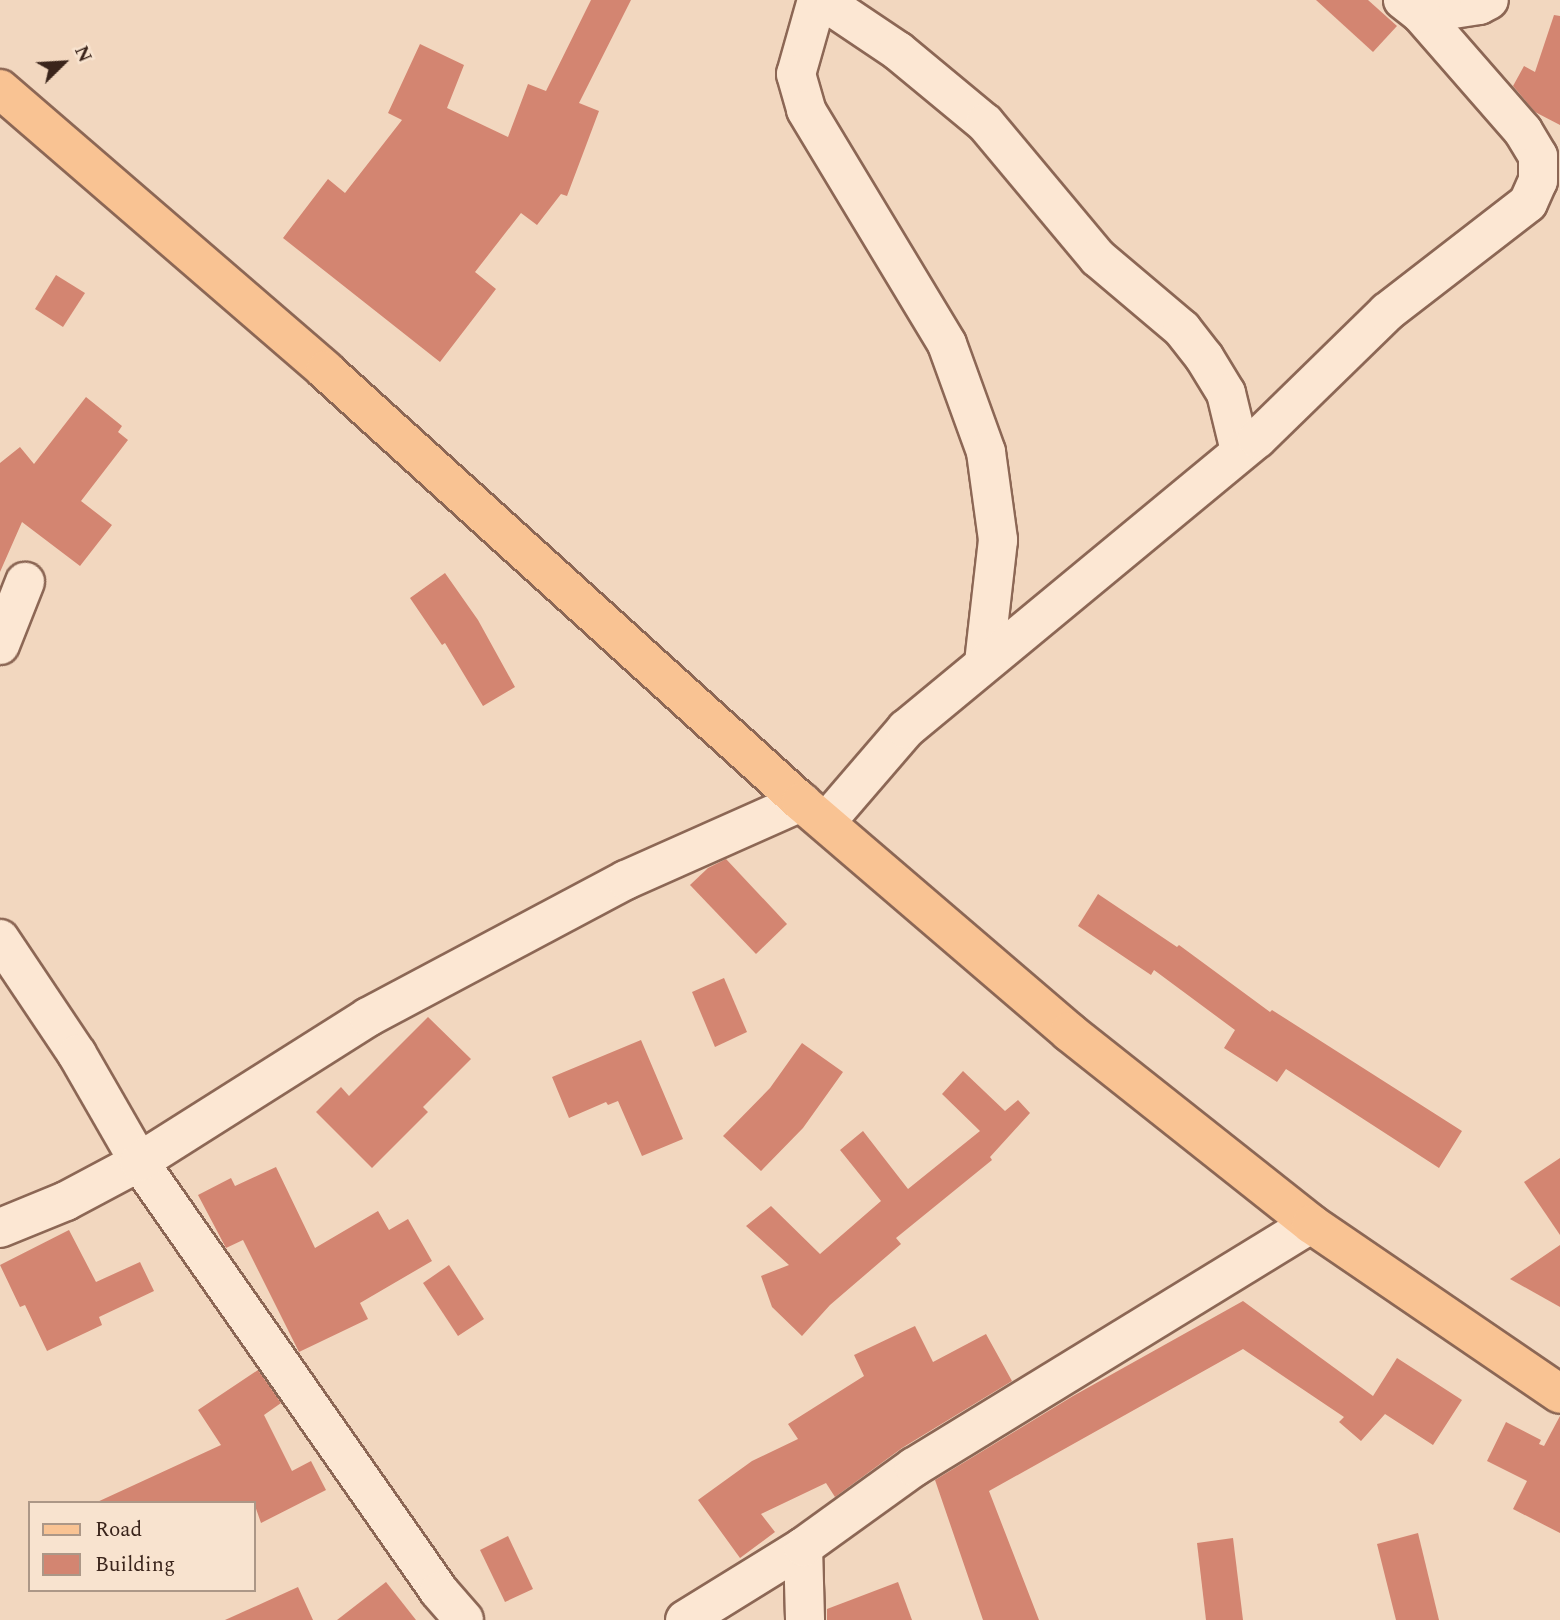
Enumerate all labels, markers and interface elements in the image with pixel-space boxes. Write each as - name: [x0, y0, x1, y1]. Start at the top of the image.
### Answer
- north arrow: [28, 28, 98, 98]
- text: N: [66, 41, 99, 67]
- legend: [28, 1501, 256, 1592]
- text: Road: [95, 1514, 142, 1546]
- text: Building: [95, 1549, 175, 1581]

